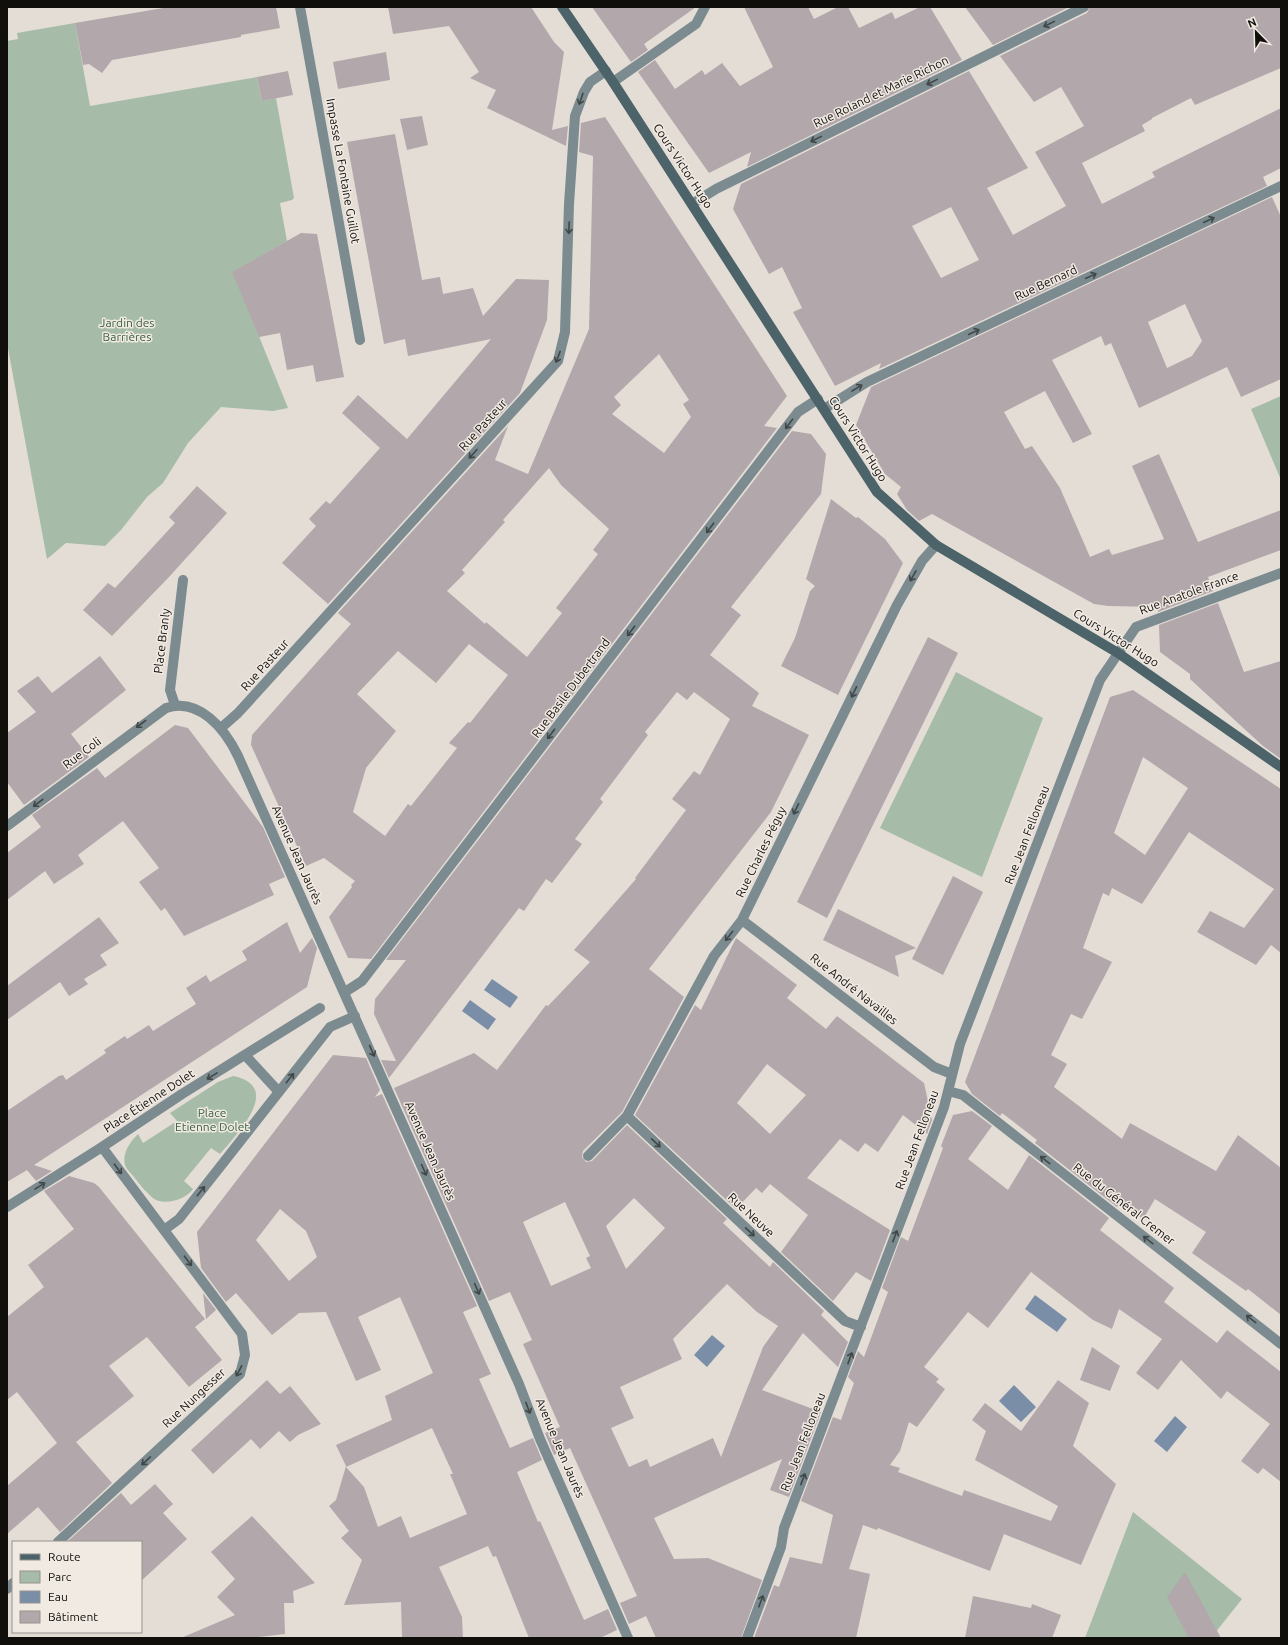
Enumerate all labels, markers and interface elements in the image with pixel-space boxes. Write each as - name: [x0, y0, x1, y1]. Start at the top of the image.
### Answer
- north arrow: [1236, 12, 1276, 52]
- text: N: [1246, 16, 1258, 30]
- one-way arrow: [1043, 21, 1055, 28]
- street label: Rue Roland et Marie Richon: [811, 53, 950, 130]
- one-way arrow: [926, 79, 938, 86]
- one-way arrow: [577, 93, 584, 106]
- street label: Impasse La Fontaine Guillot: [324, 97, 363, 245]
- street label: Cours Victor Hugo: [651, 121, 716, 211]
- one-way arrow: [810, 136, 822, 143]
- one-way arrow: [1202, 216, 1214, 223]
- one-way arrow: [565, 221, 572, 234]
- street label: Rue Bernard: [1013, 262, 1079, 303]
- one-way arrow: [1085, 272, 1097, 279]
- park label: Jardin des Barrières: [100, 316, 155, 343]
- one-way arrow: [968, 328, 980, 335]
- one-way arrow: [554, 350, 562, 362]
- one-way arrow: [851, 384, 863, 392]
- street label: Cours Victor Hugo: [827, 394, 890, 484]
- street label: Rue Pasteur: [456, 396, 509, 453]
- one-way arrow: [785, 419, 793, 430]
- one-way arrow: [469, 449, 478, 460]
- one-way arrow: [705, 522, 714, 533]
- street label: Rue Anatole France: [1137, 569, 1240, 617]
- one-way arrow: [909, 570, 916, 582]
- street label: Cours Victor Hugo: [1071, 606, 1161, 669]
- street label: Place Branly: [151, 607, 172, 674]
- one-way arrow: [626, 625, 635, 636]
- street label: Rue Basile Dubertrand: [529, 635, 612, 740]
- street label: Rue Pasteur: [238, 636, 291, 693]
- one-way arrow: [850, 686, 857, 698]
- one-way arrow: [136, 720, 147, 729]
- one-way arrow: [547, 728, 556, 739]
- street label: Rue Coli: [60, 734, 103, 771]
- street label: Rue Jean Felloneau: [1002, 784, 1051, 886]
- one-way arrow: [32, 799, 43, 807]
- one-way arrow: [792, 802, 800, 814]
- street label: Avenue Jean Jaurès: [270, 803, 325, 906]
- street label: Rue Charles Péguy: [733, 804, 788, 899]
- one-way arrow: [725, 930, 734, 941]
- street label: Rue André Navailles: [808, 951, 900, 1027]
- one-way arrow: [368, 1045, 376, 1057]
- street label: Place Étienne Dolet: [101, 1066, 197, 1135]
- one-way arrow: [206, 1072, 218, 1080]
- one-way arrow: [286, 1072, 294, 1083]
- street label: Rue Jean Felloneau: [893, 1088, 941, 1191]
- street label: Avenue Jean Jaurès: [403, 1099, 458, 1202]
- park label: Place Etienne Dolet: [175, 1106, 249, 1133]
- one-way arrow: [651, 1138, 661, 1147]
- one-way arrow: [1040, 1155, 1051, 1164]
- street label: Rue du Général Cremer: [1071, 1160, 1178, 1247]
- one-way arrow: [421, 1163, 428, 1175]
- one-way arrow: [114, 1164, 122, 1175]
- one-way arrow: [34, 1182, 46, 1190]
- one-way arrow: [196, 1185, 205, 1196]
- street label: Rue Neuve: [726, 1190, 777, 1239]
- one-way arrow: [745, 1227, 755, 1237]
- one-way arrow: [891, 1230, 899, 1242]
- one-way arrow: [1143, 1235, 1154, 1244]
- one-way arrow: [183, 1255, 192, 1266]
- one-way arrow: [474, 1282, 481, 1294]
- one-way arrow: [1245, 1315, 1256, 1324]
- one-way arrow: [846, 1352, 854, 1364]
- street label: Rue Nungesser: [160, 1365, 228, 1430]
- one-way arrow: [235, 1365, 242, 1377]
- street label: Rue Jean Felloneau: [778, 1391, 827, 1493]
- street label: Avenue Jean Jaurès: [534, 1396, 587, 1499]
- one-way arrow: [525, 1402, 533, 1414]
- one-way arrow: [141, 1456, 151, 1465]
- one-way arrow: [799, 1473, 807, 1485]
- legend: [12, 1541, 142, 1633]
- text: Route: [48, 1550, 81, 1563]
- text: Parc: [48, 1570, 72, 1583]
- text: Eau: [48, 1590, 68, 1603]
- one-way arrow: [757, 1596, 765, 1608]
- text: Bâtiment: [48, 1610, 98, 1623]

